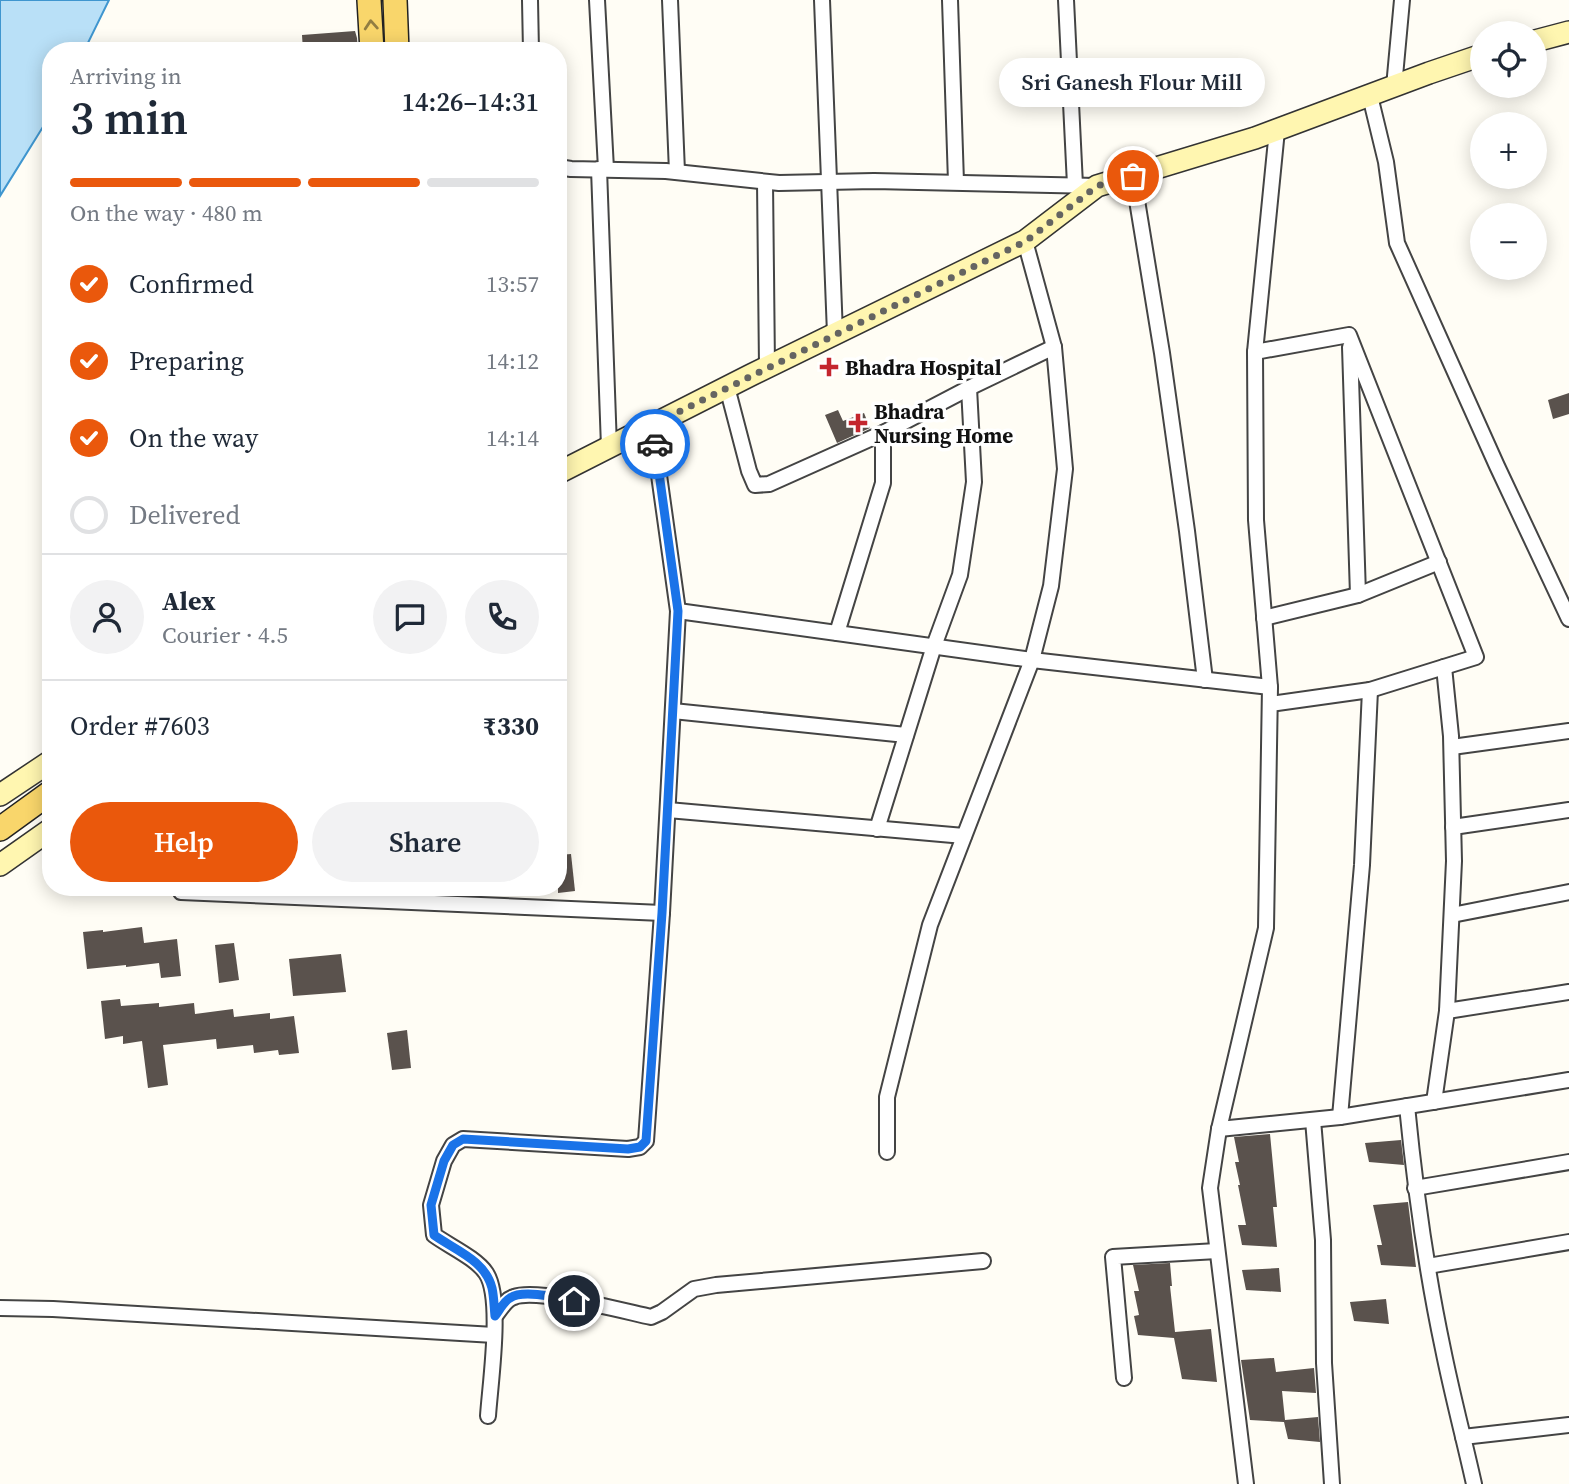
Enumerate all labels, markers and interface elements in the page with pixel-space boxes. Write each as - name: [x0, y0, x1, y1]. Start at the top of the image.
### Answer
- one-way arrow: [363, 20, 378, 31]
- map controls: [1470, 21, 1547, 280]
- button: locate: [1470, 21, 1547, 98]
- callout: Sri Ganesh Flour Mill: [1000, 57, 1266, 106]
- text: Arriving in: [70, 60, 182, 92]
- text: Sri Ganesh Flour Mill: [1022, 66, 1242, 98]
- text: 14:26–14:31: [402, 84, 539, 120]
- text: 3 min: [70, 86, 188, 149]
- button: +: [1470, 112, 1547, 189]
- pin: [1103, 146, 1163, 206]
- icon: bag: [1114, 157, 1152, 195]
- text: On the way · 480 m: [70, 197, 263, 229]
- button: −: [1470, 203, 1547, 280]
- icon: check: [70, 265, 108, 303]
- text: Confirmed: [129, 266, 254, 302]
- text: 13:57: [486, 268, 539, 300]
- icon: check: [70, 342, 108, 380]
- text: Preparing: [129, 343, 244, 379]
- text: 14:12: [486, 345, 539, 377]
- place label: Bhadra Hospital: [845, 353, 1002, 382]
- marker: Bhadra Hospital: [819, 357, 839, 377]
- place label: Bhadra Nursing Home: [874, 397, 1013, 450]
- courier: [620, 409, 690, 479]
- marker: Bhadra Nursing Home: [848, 413, 868, 433]
- icon: check: [70, 419, 108, 457]
- text: On the way: [129, 420, 258, 456]
- text: 14:14: [486, 422, 539, 454]
- icon: car: [636, 425, 674, 463]
- text: Delivered: [129, 497, 240, 533]
- button: person: [70, 580, 144, 654]
- button: chat: [373, 580, 447, 654]
- button: phone: [465, 580, 539, 654]
- text: Alex: [162, 583, 216, 619]
- text: Courier · 4.5: [162, 619, 288, 651]
- text: Order #7603: [70, 708, 210, 744]
- text: ₹330: [483, 708, 539, 744]
- button: Help: [70, 802, 298, 882]
- button: Share: [312, 802, 539, 882]
- pin: [544, 1271, 604, 1331]
- icon: home: [555, 1282, 593, 1320]

